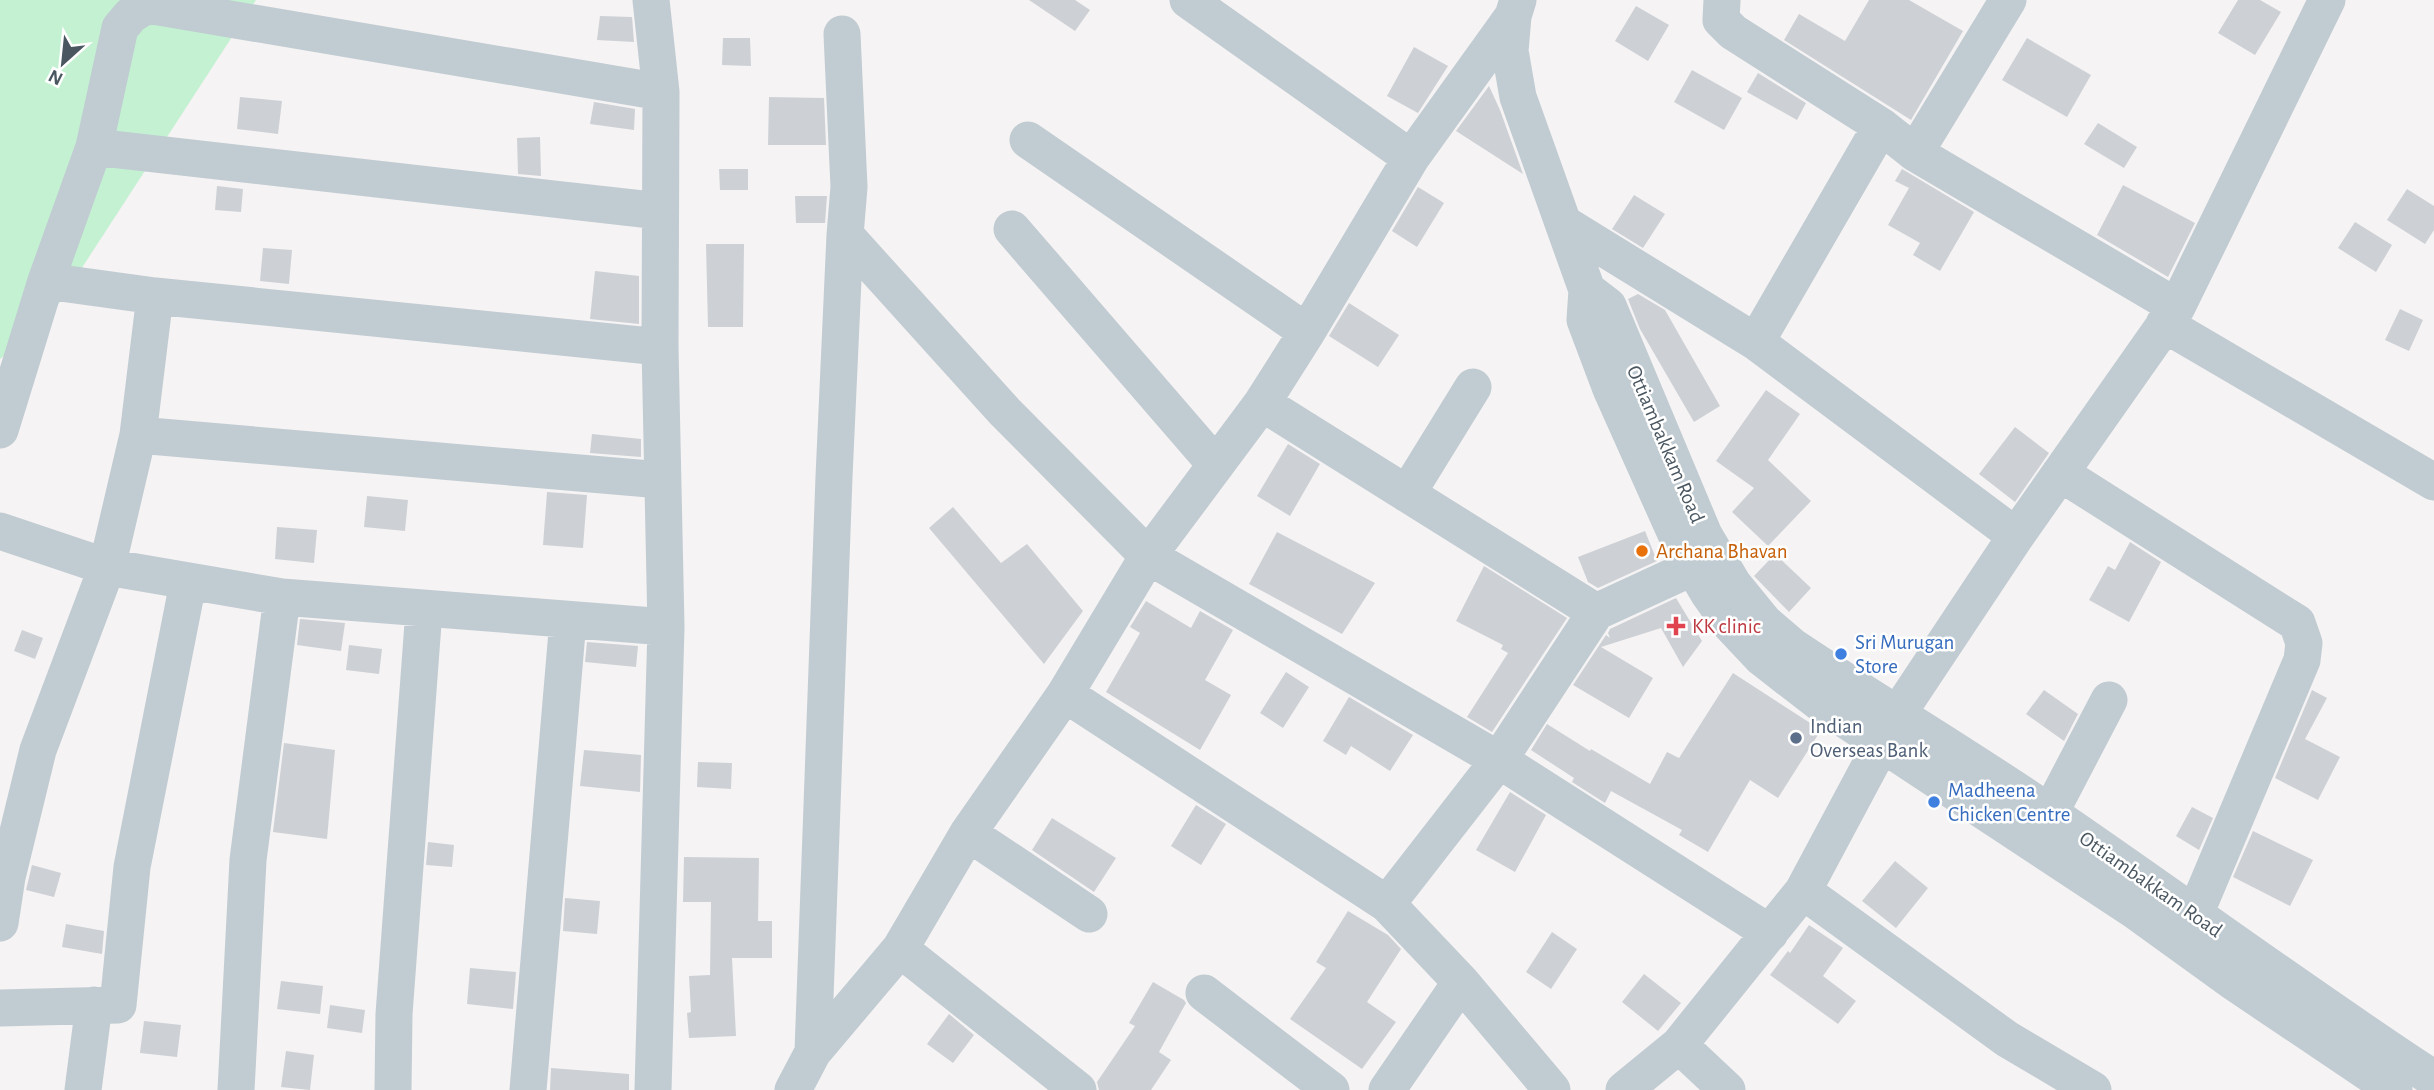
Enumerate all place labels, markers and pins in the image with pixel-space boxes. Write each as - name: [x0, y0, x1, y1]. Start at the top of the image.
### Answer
- place label: Archana Bhavan: [1656, 541, 1788, 562]
- marker: Archana Bhavan: [1634, 543, 1650, 559]
- marker: KK clinic: [1666, 616, 1686, 636]
- place label: KK clinic: [1692, 616, 1761, 637]
- place label: Sri Murugan Store: [1855, 632, 1954, 677]
- marker: Sri Murugan Store: [1833, 646, 1849, 662]
- place label: Indian Overseas Bank: [1810, 716, 1928, 761]
- marker: Indian Overseas Bank: [1788, 730, 1804, 746]
- place label: Madheena Chicken Centre: [1948, 780, 2070, 825]
- marker: Madheena Chicken Centre: [1926, 794, 1942, 810]

